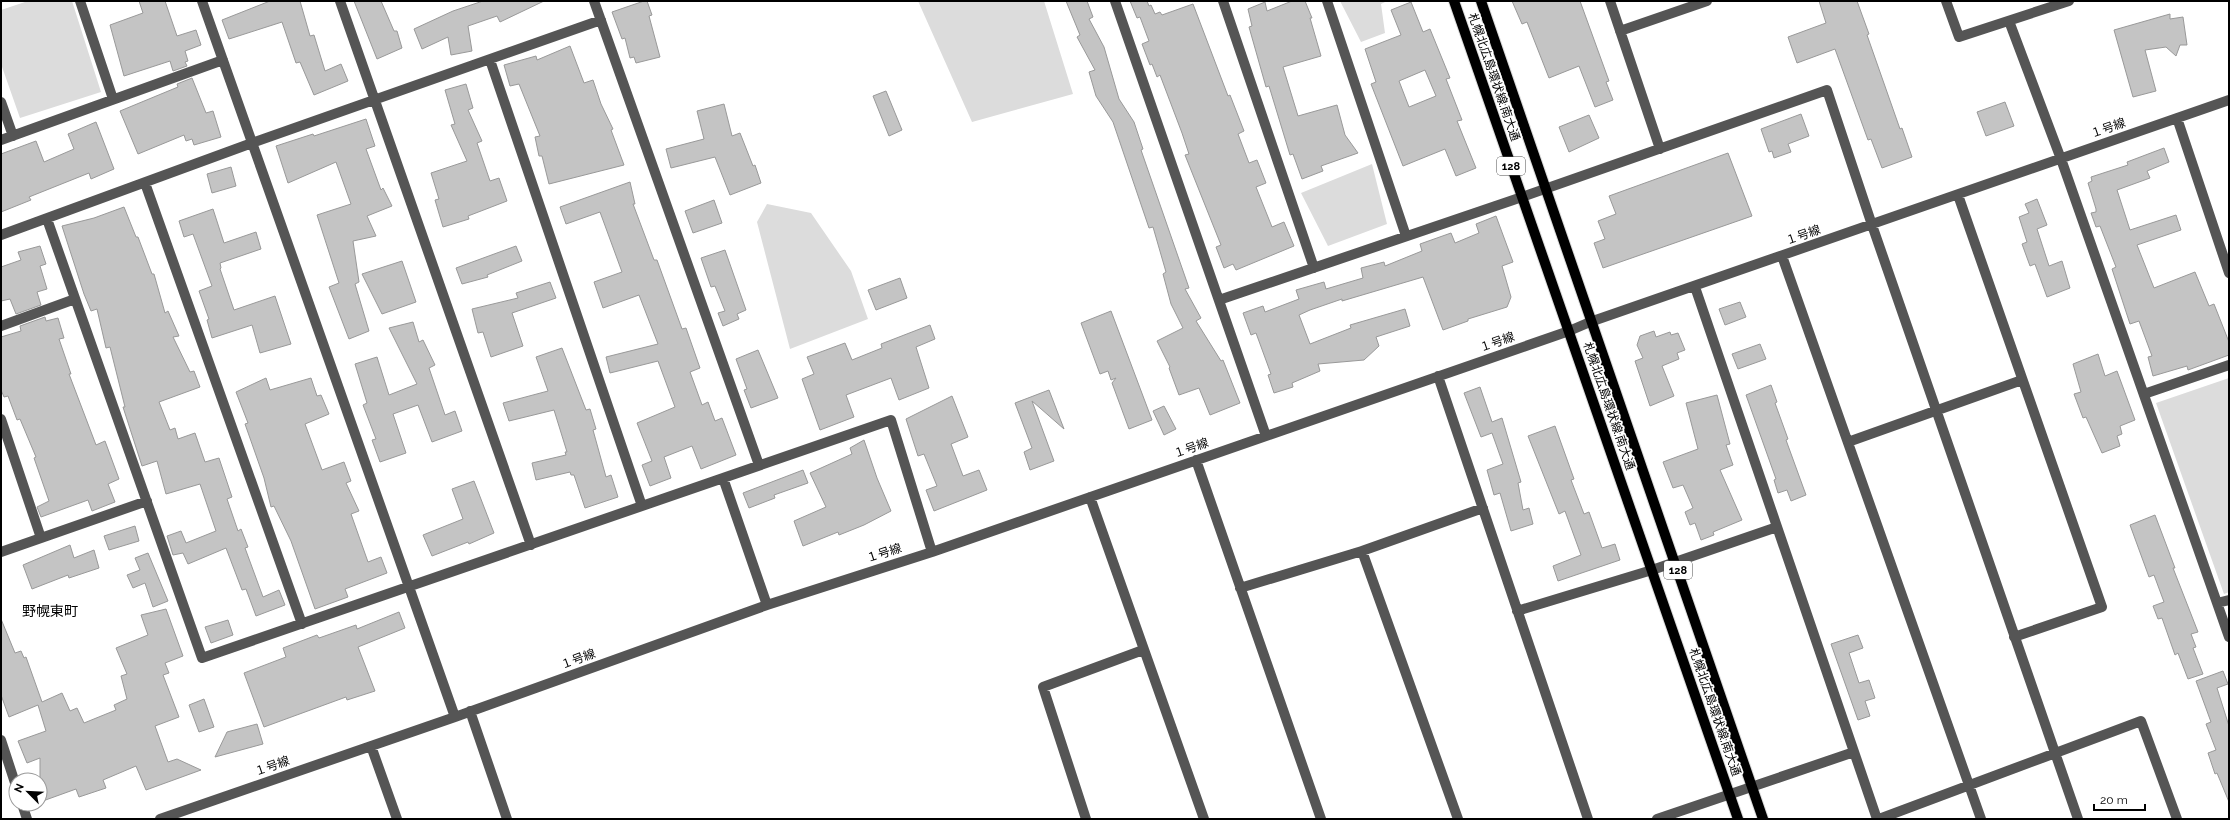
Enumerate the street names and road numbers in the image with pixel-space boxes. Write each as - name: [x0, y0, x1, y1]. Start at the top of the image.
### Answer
- street label: 札幌北広島環状線;南大通: [1465, 11, 1523, 143]
- street label: １号線: [2089, 116, 2127, 140]
- road number: 128: [1497, 157, 1525, 175]
- street label: １号線: [1784, 223, 1822, 247]
- street label: １号線: [1478, 330, 1516, 354]
- street label: 札幌北広島環状線;南大通: [1580, 340, 1638, 472]
- street label: １号線: [1172, 436, 1210, 460]
- street label: １号線: [865, 541, 903, 565]
- road number: 128: [1664, 561, 1692, 579]
- street label: １号線: [559, 646, 597, 672]
- street label: 札幌北広島環状線;南大通: [1686, 646, 1744, 778]
- street label: １号線: [253, 754, 291, 778]

